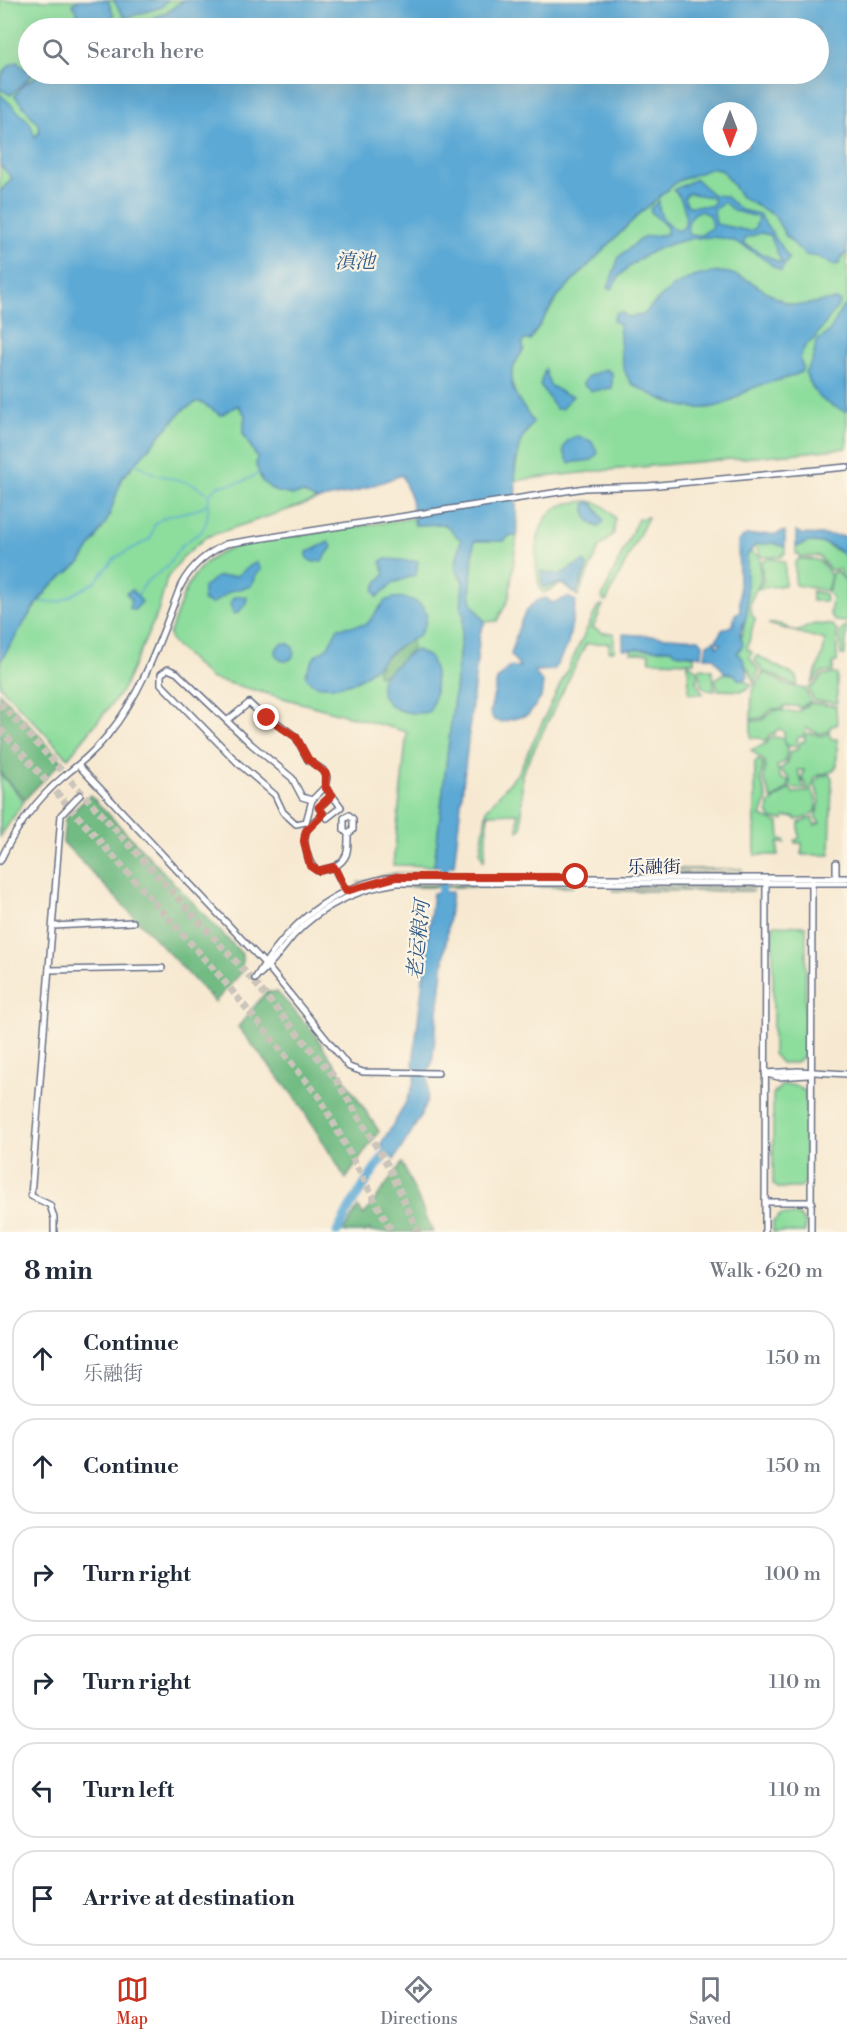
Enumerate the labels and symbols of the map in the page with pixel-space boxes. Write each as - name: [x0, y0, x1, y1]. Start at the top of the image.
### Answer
- north arrow: [703, 102, 757, 156]
- water label: 滇池: [335, 250, 377, 275]
- route end: [253, 704, 279, 730]
- street label: 乐融街: [627, 856, 681, 879]
- route start: [562, 863, 588, 889]
- water label: 老运粮河: [403, 896, 436, 981]

